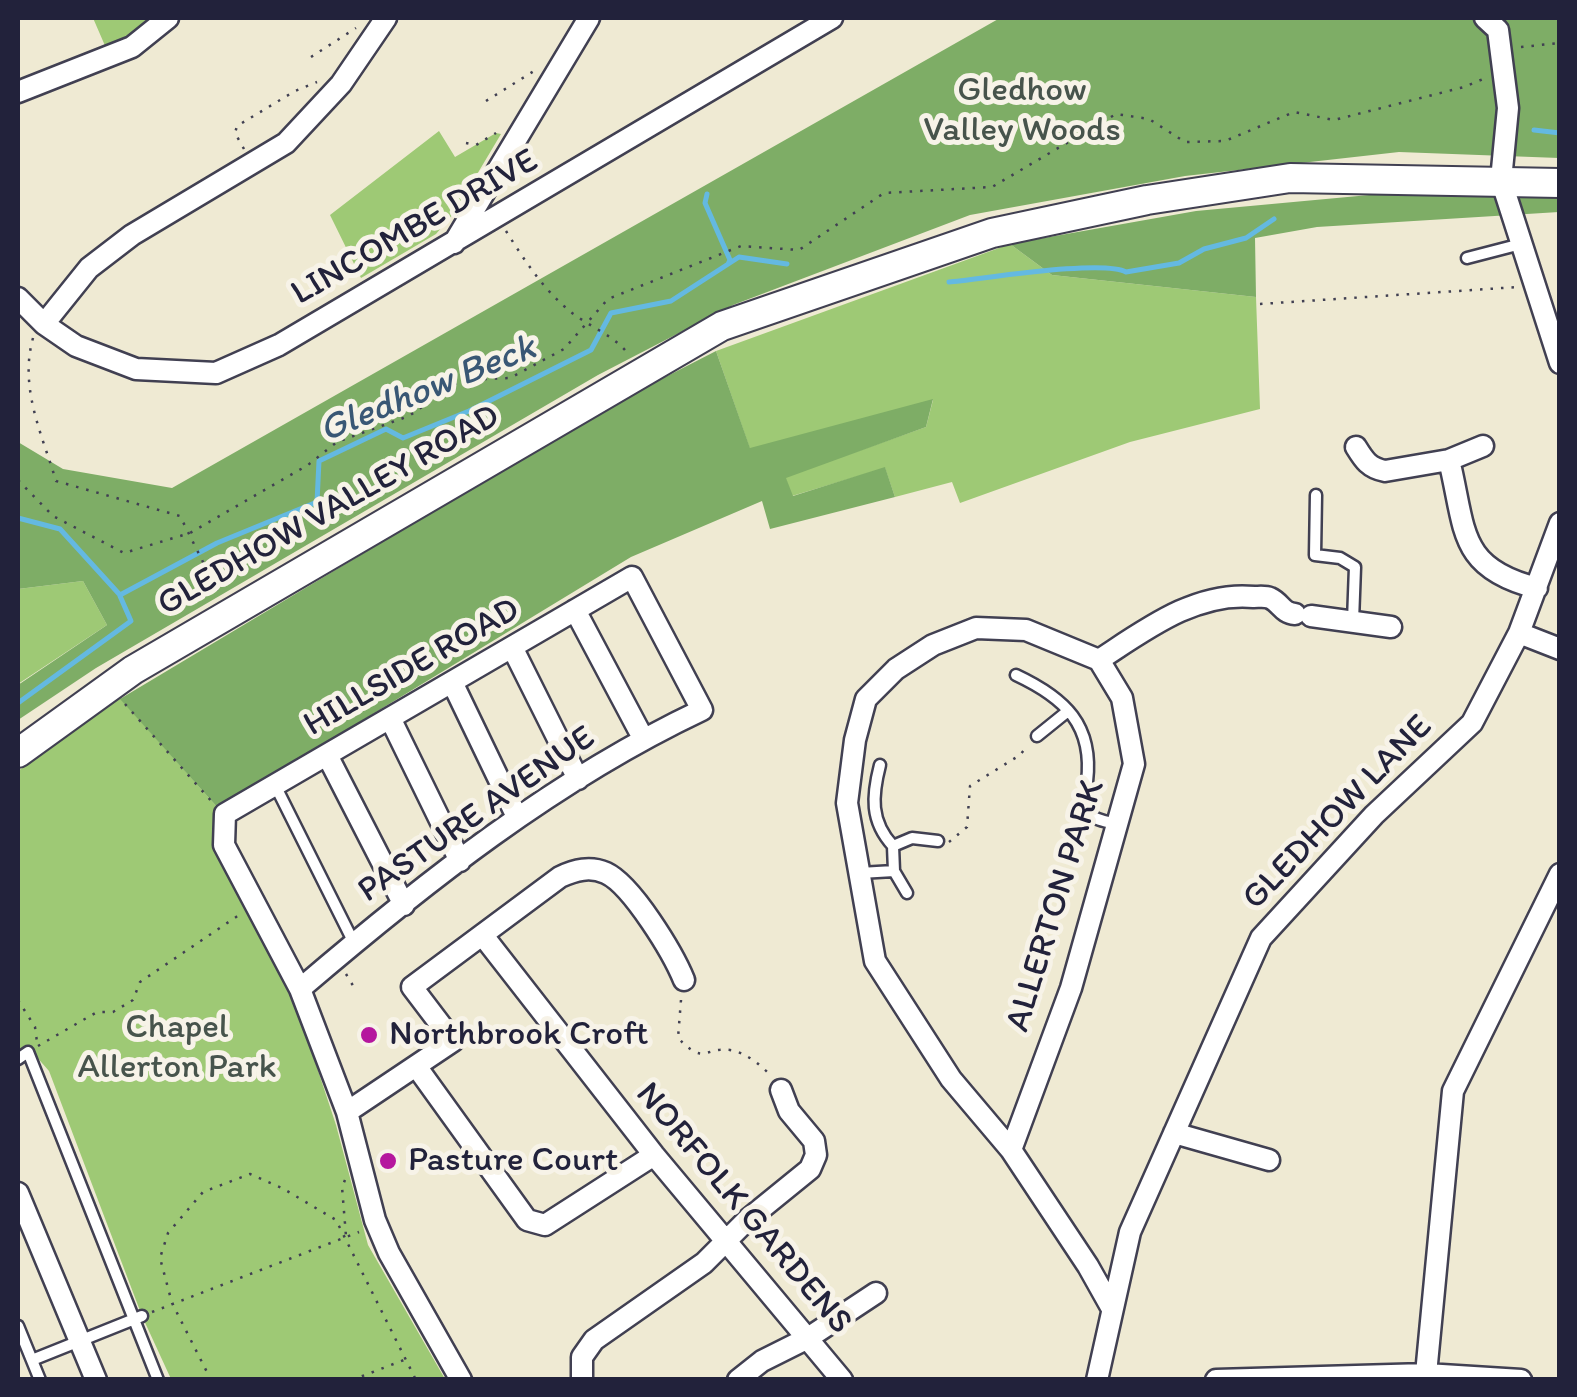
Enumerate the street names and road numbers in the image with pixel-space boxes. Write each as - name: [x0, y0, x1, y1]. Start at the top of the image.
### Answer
- street label: LINCOMBE DRIVE: [284, 141, 546, 315]
- street label: GLEDHOW VALLEY ROAD: [151, 396, 507, 626]
- street label: HILLSIDE ROAD: [297, 589, 527, 747]
- street label: GLEDHOW LANE: [1234, 707, 1442, 919]
- street label: PASTURE AVENUE: [350, 718, 604, 912]
- street label: ALLERTON PARK: [998, 775, 1114, 1037]
- street label: NORFOLK GARDENS: [626, 1075, 860, 1343]

